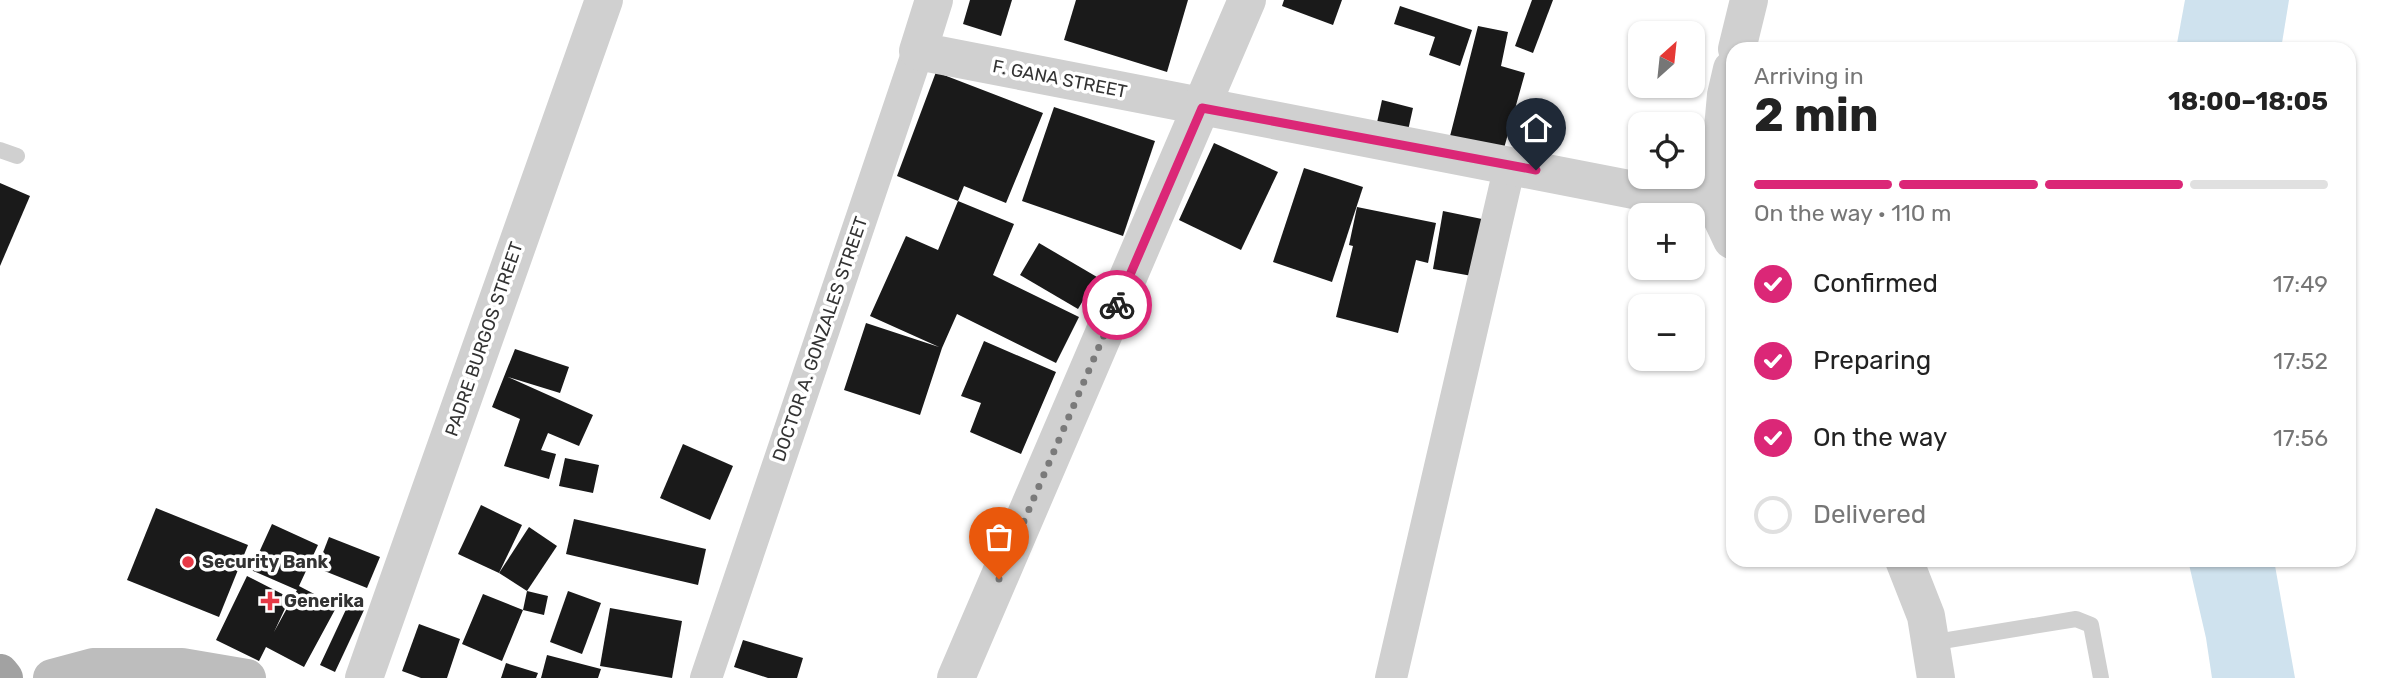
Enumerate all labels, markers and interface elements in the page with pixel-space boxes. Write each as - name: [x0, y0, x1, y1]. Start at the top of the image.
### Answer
- north arrow: [1628, 21, 1704, 98]
- map controls: [1628, 21, 1705, 371]
- street label: F. GANA STREET: [991, 55, 1129, 103]
- text: Arriving in: [1754, 62, 1864, 90]
- text: 18:00–18:05: [2168, 86, 2328, 117]
- text: 2 min: [1754, 88, 1879, 143]
- pin: [1506, 98, 1566, 170]
- icon: home: [1517, 109, 1555, 147]
- button: locate: [1628, 112, 1705, 189]
- text: On the way · 110 m: [1754, 199, 1952, 227]
- button: +: [1628, 203, 1705, 280]
- street label: DOCTOR A. GONZALES STREET: [768, 214, 872, 464]
- street label: PADRE BURGOS STREET: [440, 239, 528, 439]
- icon: check: [1754, 265, 1792, 303]
- text: Confirmed: [1813, 268, 1938, 299]
- courier: [1082, 270, 1152, 340]
- text: 17:49: [2273, 270, 2328, 298]
- icon: bike: [1098, 286, 1136, 324]
- button: −: [1628, 294, 1705, 371]
- icon: check: [1754, 342, 1792, 380]
- text: Preparing: [1813, 345, 1931, 376]
- text: 17:52: [2273, 347, 2328, 375]
- icon: check: [1754, 419, 1792, 457]
- text: On the way: [1813, 422, 1947, 453]
- text: 17:56: [2273, 424, 2328, 452]
- text: Delivered: [1813, 499, 1926, 530]
- pin: [969, 507, 1029, 579]
- icon: bag: [980, 518, 1018, 556]
- place label: Security Bank: [202, 551, 329, 573]
- marker: Security Bank: [180, 554, 196, 570]
- place label: Generika: [284, 590, 364, 612]
- marker: Generika: [262, 593, 278, 609]

